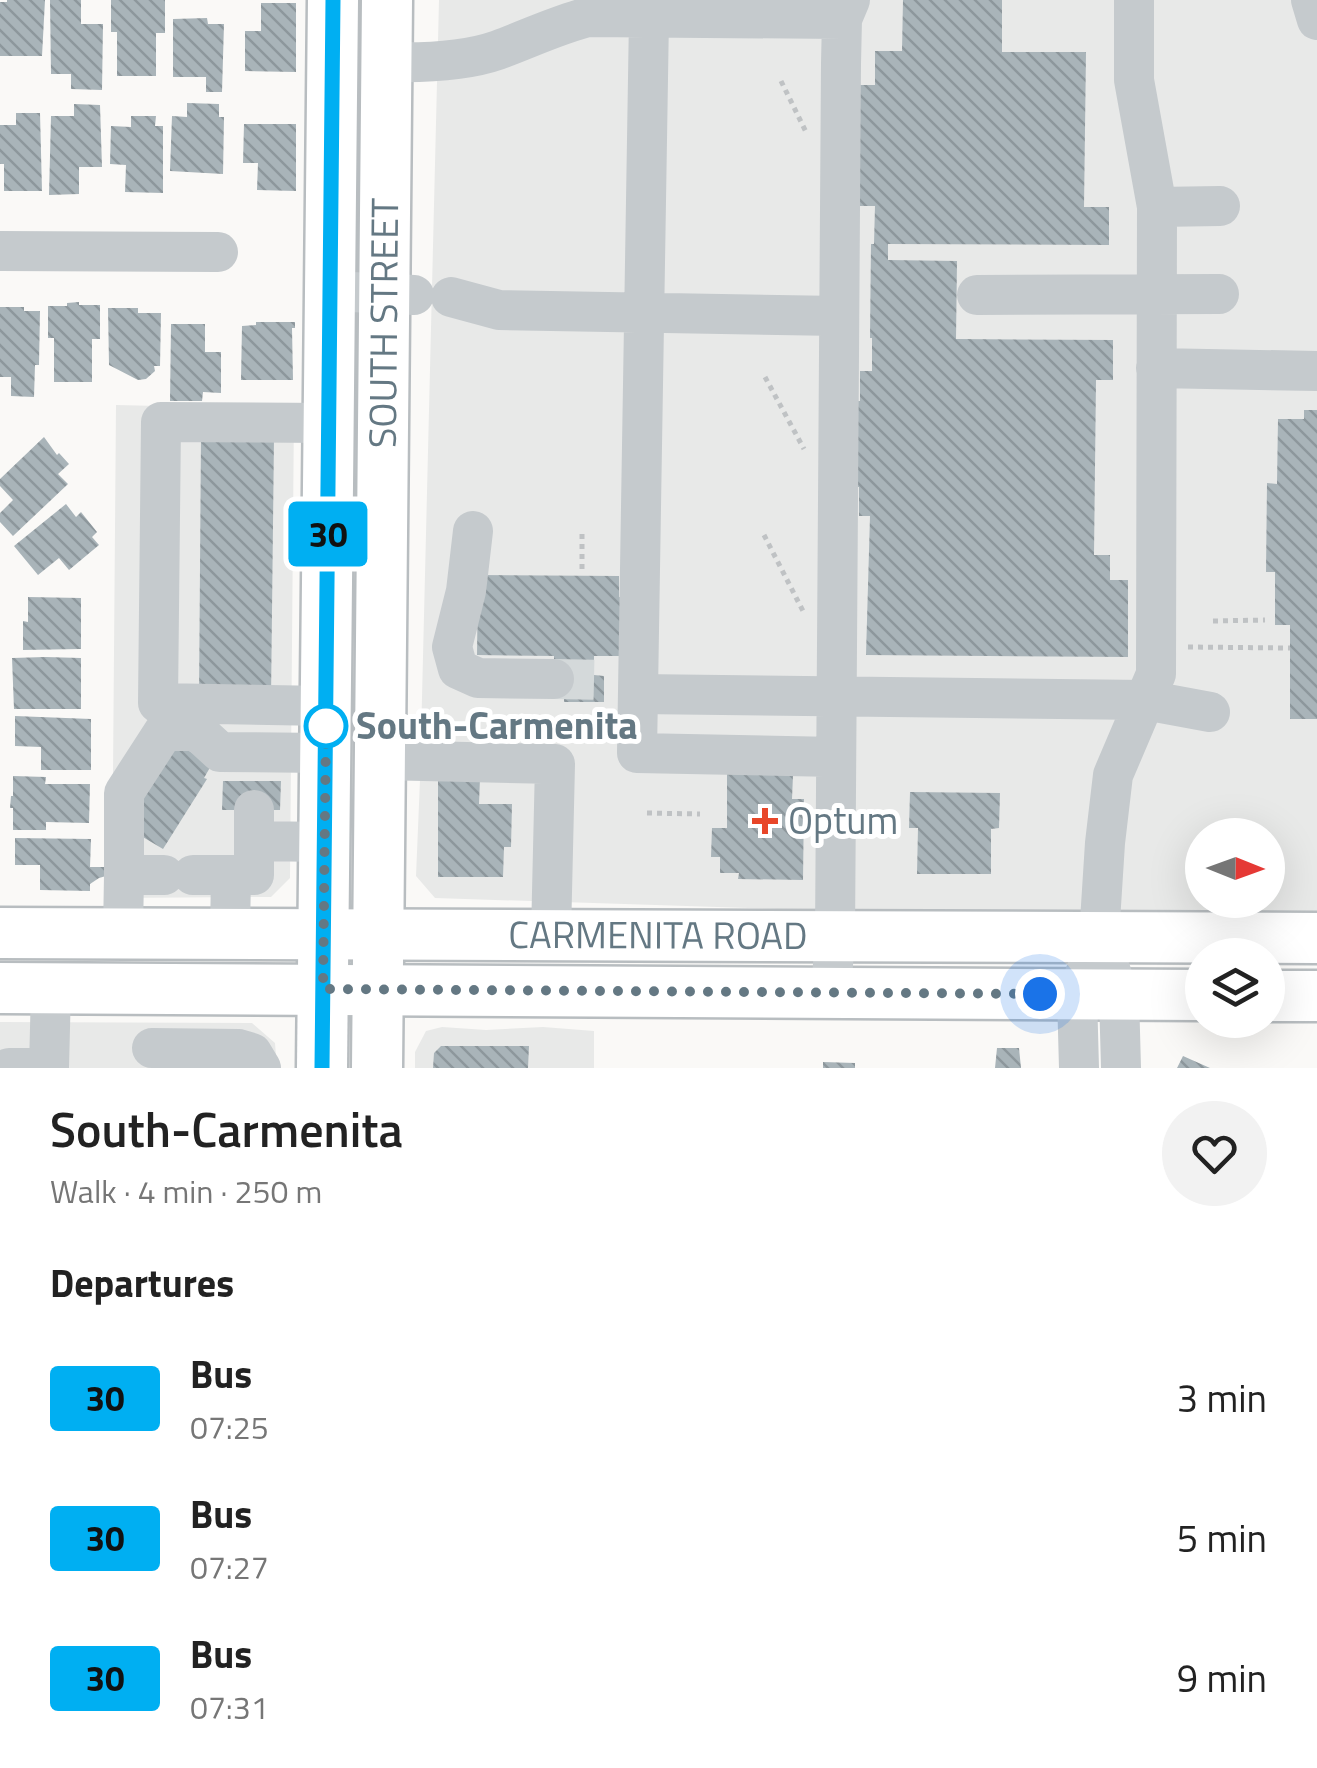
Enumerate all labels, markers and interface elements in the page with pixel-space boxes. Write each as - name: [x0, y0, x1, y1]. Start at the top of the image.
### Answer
- street label: SOUTH STREET: [353, 198, 413, 448]
- line badge: 30: [283, 502, 373, 566]
- text: 30: [308, 507, 348, 561]
- place label: South-Carmenita: [356, 696, 638, 754]
- marker: South-Carmenita: [305, 705, 347, 747]
- place label: Optum: [788, 791, 898, 849]
- marker: Optum: [752, 808, 778, 834]
- north arrow: [1185, 818, 1285, 918]
- map controls: [1185, 818, 1285, 1038]
- street label: CARMENITA ROAD: [508, 905, 808, 964]
- button: layers: [1185, 938, 1285, 1038]
- your location: [1015, 969, 1065, 1019]
- text: South-Carmenita: [50, 1093, 403, 1166]
- button: heart: [1162, 1101, 1267, 1206]
- text: Walk · 4 min · 250 m: [50, 1167, 322, 1215]
- text: Departures: [50, 1254, 234, 1312]
- text: Bus: [190, 1345, 252, 1403]
- text: 3 min: [1177, 1369, 1267, 1427]
- text: 30: [85, 1371, 125, 1425]
- text: 07:25: [190, 1403, 269, 1451]
- text: Bus: [190, 1485, 252, 1543]
- text: 5 min: [1177, 1509, 1267, 1567]
- text: 30: [85, 1511, 125, 1565]
- text: 07:27: [190, 1543, 269, 1591]
- text: Bus: [190, 1625, 252, 1683]
- text: 9 min: [1177, 1649, 1267, 1707]
- text: 30: [85, 1651, 125, 1705]
- text: 07:31: [190, 1683, 269, 1731]

